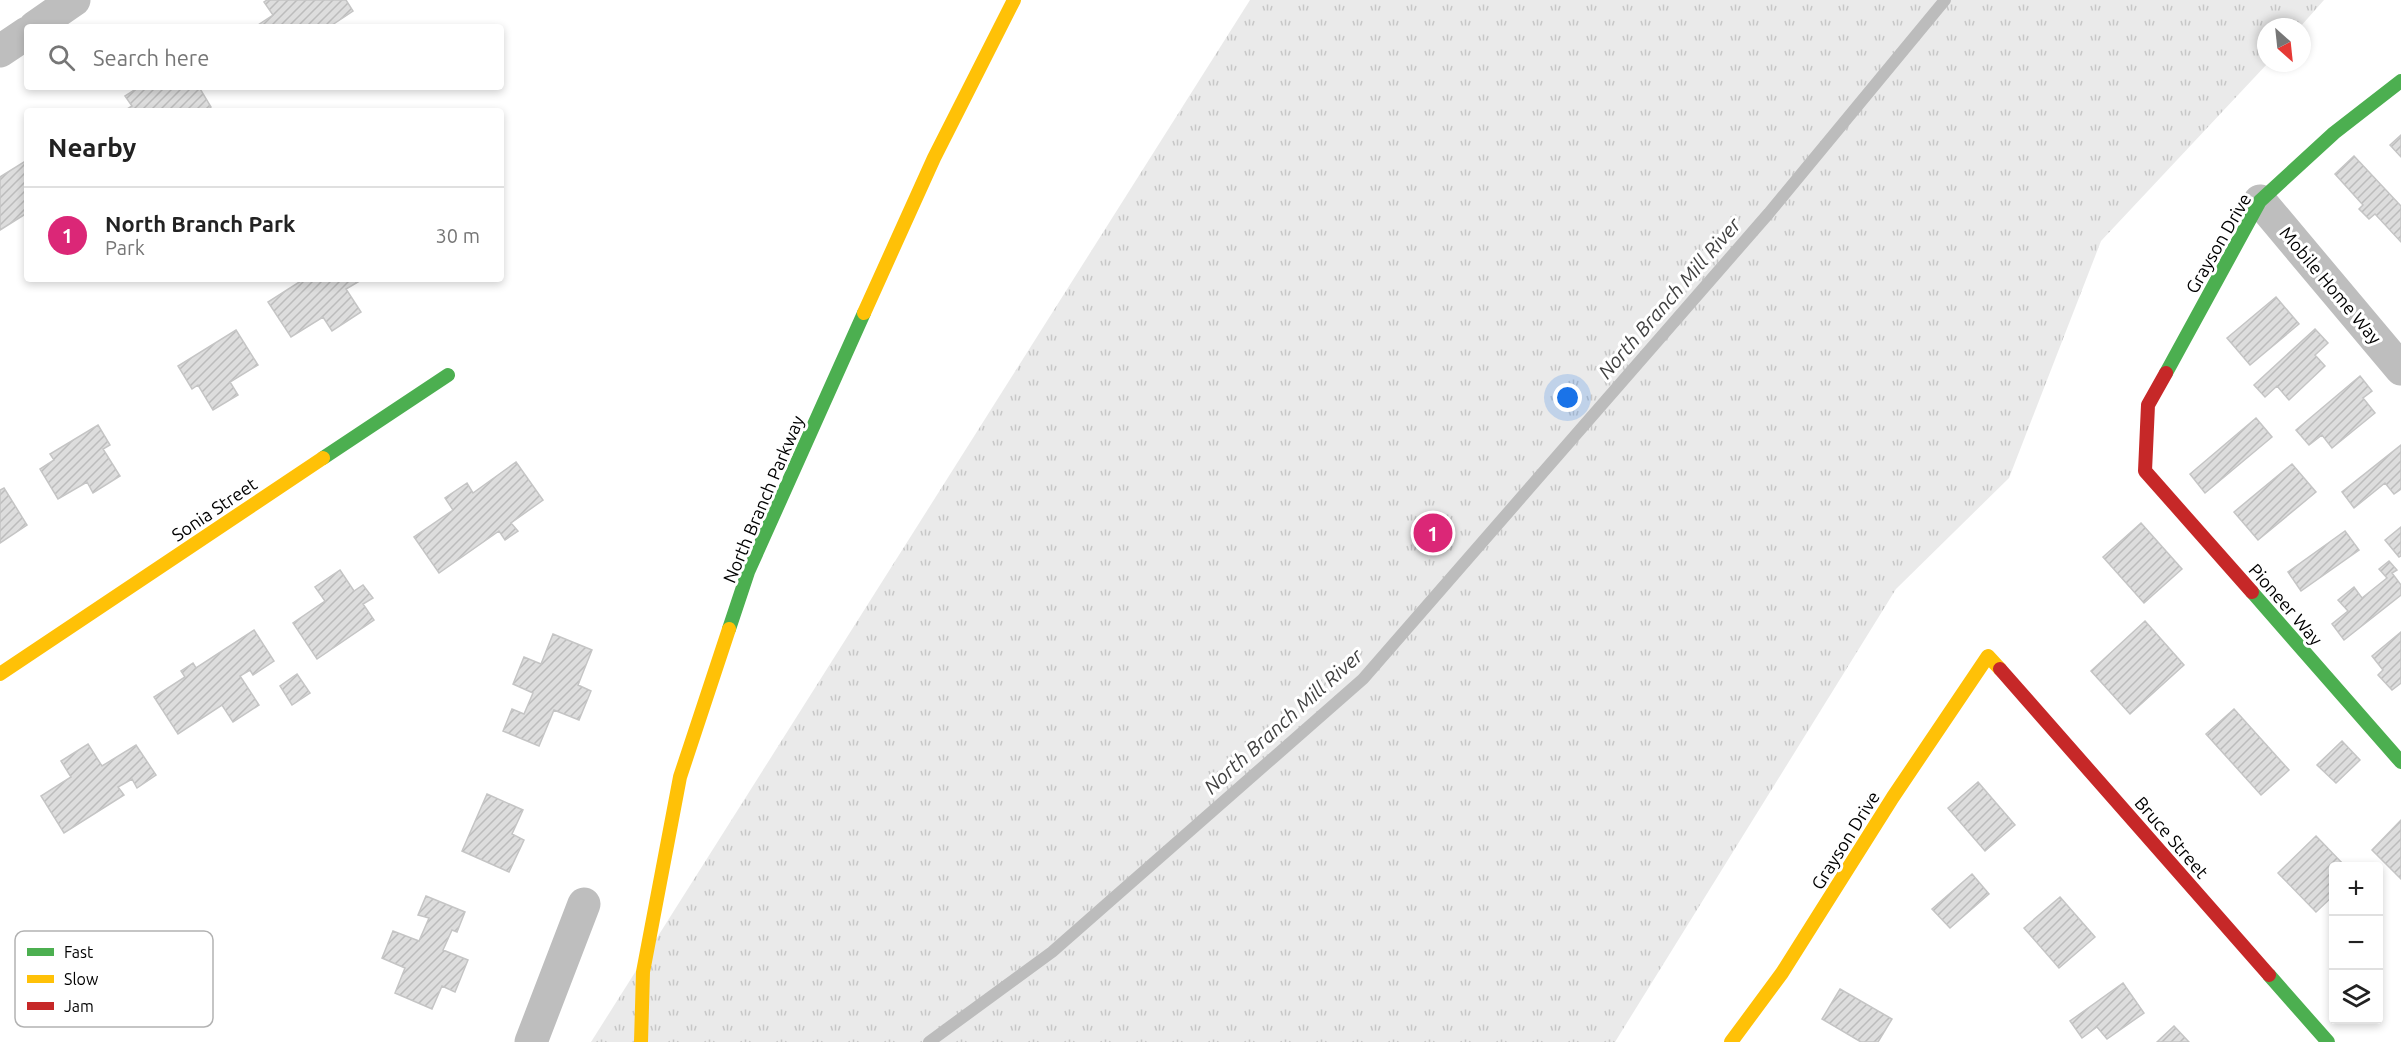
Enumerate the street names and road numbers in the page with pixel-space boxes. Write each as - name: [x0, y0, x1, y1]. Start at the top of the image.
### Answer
- street label: Grayson Drive: [2181, 190, 2255, 296]
- street label: Mobile Home Way: [2276, 222, 2386, 348]
- street label: North Branch Parkway: [719, 412, 807, 586]
- street label: Sonia Street: [168, 473, 260, 545]
- street label: Pioneer Way: [2245, 559, 2327, 649]
- street label: Grayson Drive: [1807, 787, 1883, 893]
- street label: Bruce Street: [2131, 792, 2213, 882]

